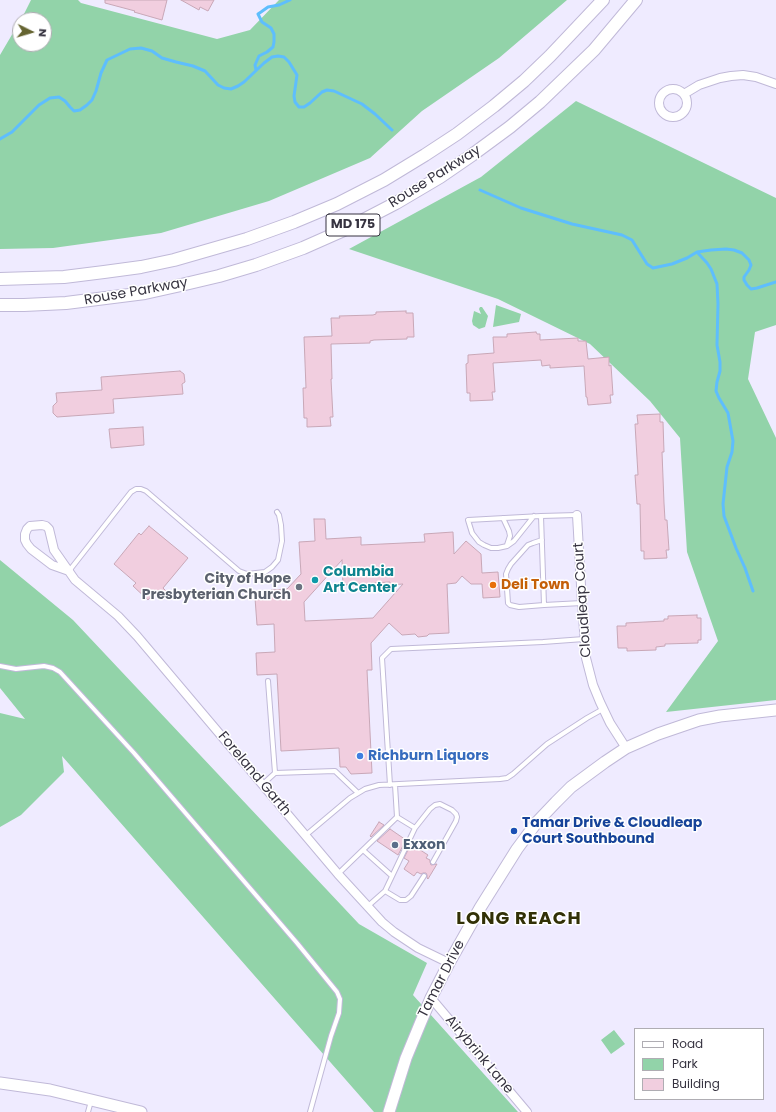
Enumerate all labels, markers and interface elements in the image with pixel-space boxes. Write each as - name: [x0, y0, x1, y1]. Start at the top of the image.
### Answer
- north arrow: [12, 12, 52, 52]
- text: N: [35, 28, 51, 38]
- street label: Rouse Parkway: [386, 142, 484, 212]
- road number: MD 175: [326, 214, 380, 236]
- street label: Rouse Parkway: [83, 275, 189, 309]
- street label: Cloudleap Court: [571, 542, 595, 658]
- place label: Columbia Art Center: [323, 564, 397, 596]
- place label: City of Hope Presbyterian Church: [142, 571, 291, 604]
- marker: Columbia Art Center: [310, 575, 320, 585]
- place label: Deli Town: [501, 577, 570, 593]
- marker: Deli Town: [488, 580, 498, 590]
- marker: City of Hope Presbyterian Church: [294, 582, 304, 592]
- street label: Foreland Garth: [214, 729, 294, 819]
- place label: Richburn Liquors: [368, 748, 489, 764]
- marker: Richburn Liquors: [355, 751, 365, 761]
- place label: Tamar Drive & Cloudleap Court Southbound: [522, 815, 702, 848]
- marker: Tamar Drive & Cloudleap Court Southbound: [509, 826, 519, 836]
- place label: Exxon: [403, 837, 445, 853]
- marker: Exxon: [390, 840, 400, 850]
- district label: LONG REACH: [456, 908, 582, 930]
- street label: Tamar Drive: [415, 937, 469, 1021]
- street label: Airybrink Lane: [441, 1012, 517, 1098]
- legend: [634, 1028, 764, 1100]
- text: Road: [672, 1035, 703, 1052]
- text: Park: [672, 1055, 698, 1072]
- text: Building: [672, 1075, 720, 1092]

